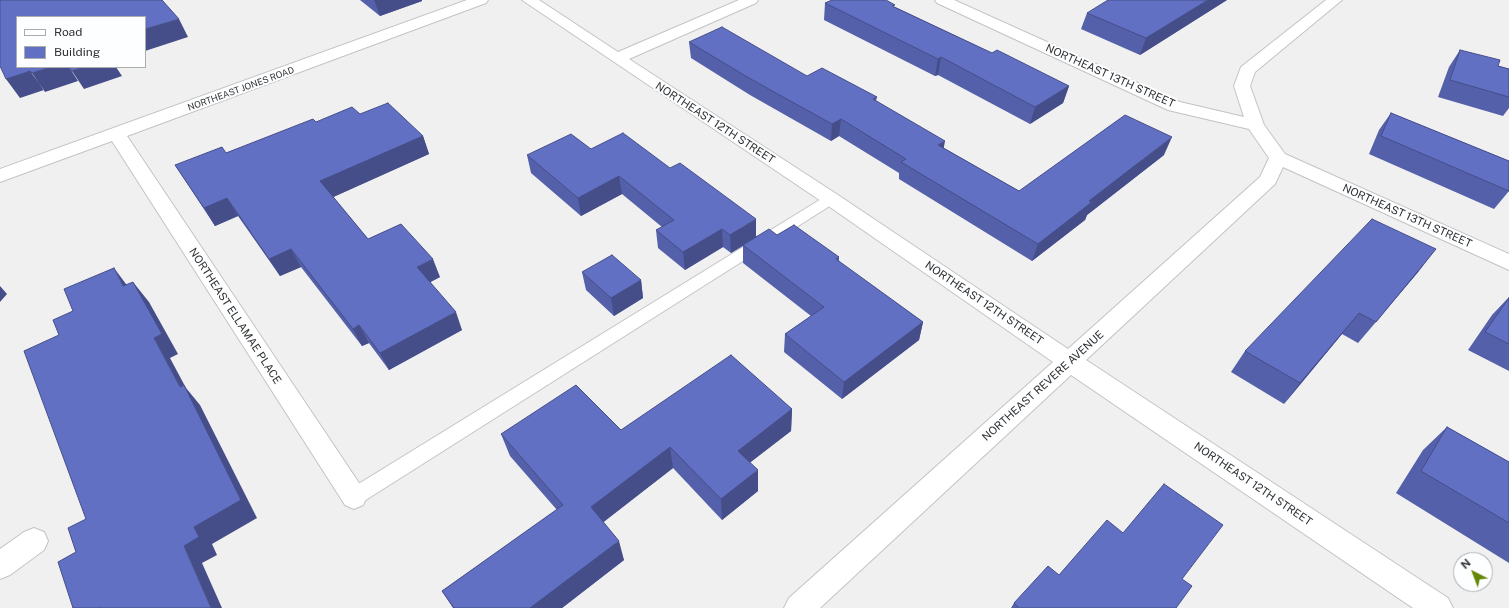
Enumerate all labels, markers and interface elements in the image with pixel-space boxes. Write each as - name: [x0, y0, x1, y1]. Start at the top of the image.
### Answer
- legend: [16, 16, 146, 68]
- text: Road: [54, 25, 82, 39]
- street label: NORTHEAST 13TH STREET: [1043, 41, 1177, 111]
- text: Building: [54, 45, 100, 59]
- street label: NORTHEAST JONES ROAD: [186, 65, 296, 113]
- street label: NORTHEAST 12TH STREET: [653, 79, 777, 167]
- street label: NORTHEAST 13TH STREET: [1340, 181, 1474, 251]
- street label: NORTHEAST ELLAMAE PLACE: [186, 246, 284, 386]
- street label: NORTHEAST 12TH STREET: [922, 258, 1046, 348]
- street label: NORTHEAST REVERE AVENUE: [980, 328, 1106, 444]
- street label: NORTHEAST 12TH STREET: [1191, 439, 1315, 529]
- north arrow: [1453, 552, 1493, 592]
- text: N: [1458, 556, 1473, 571]

